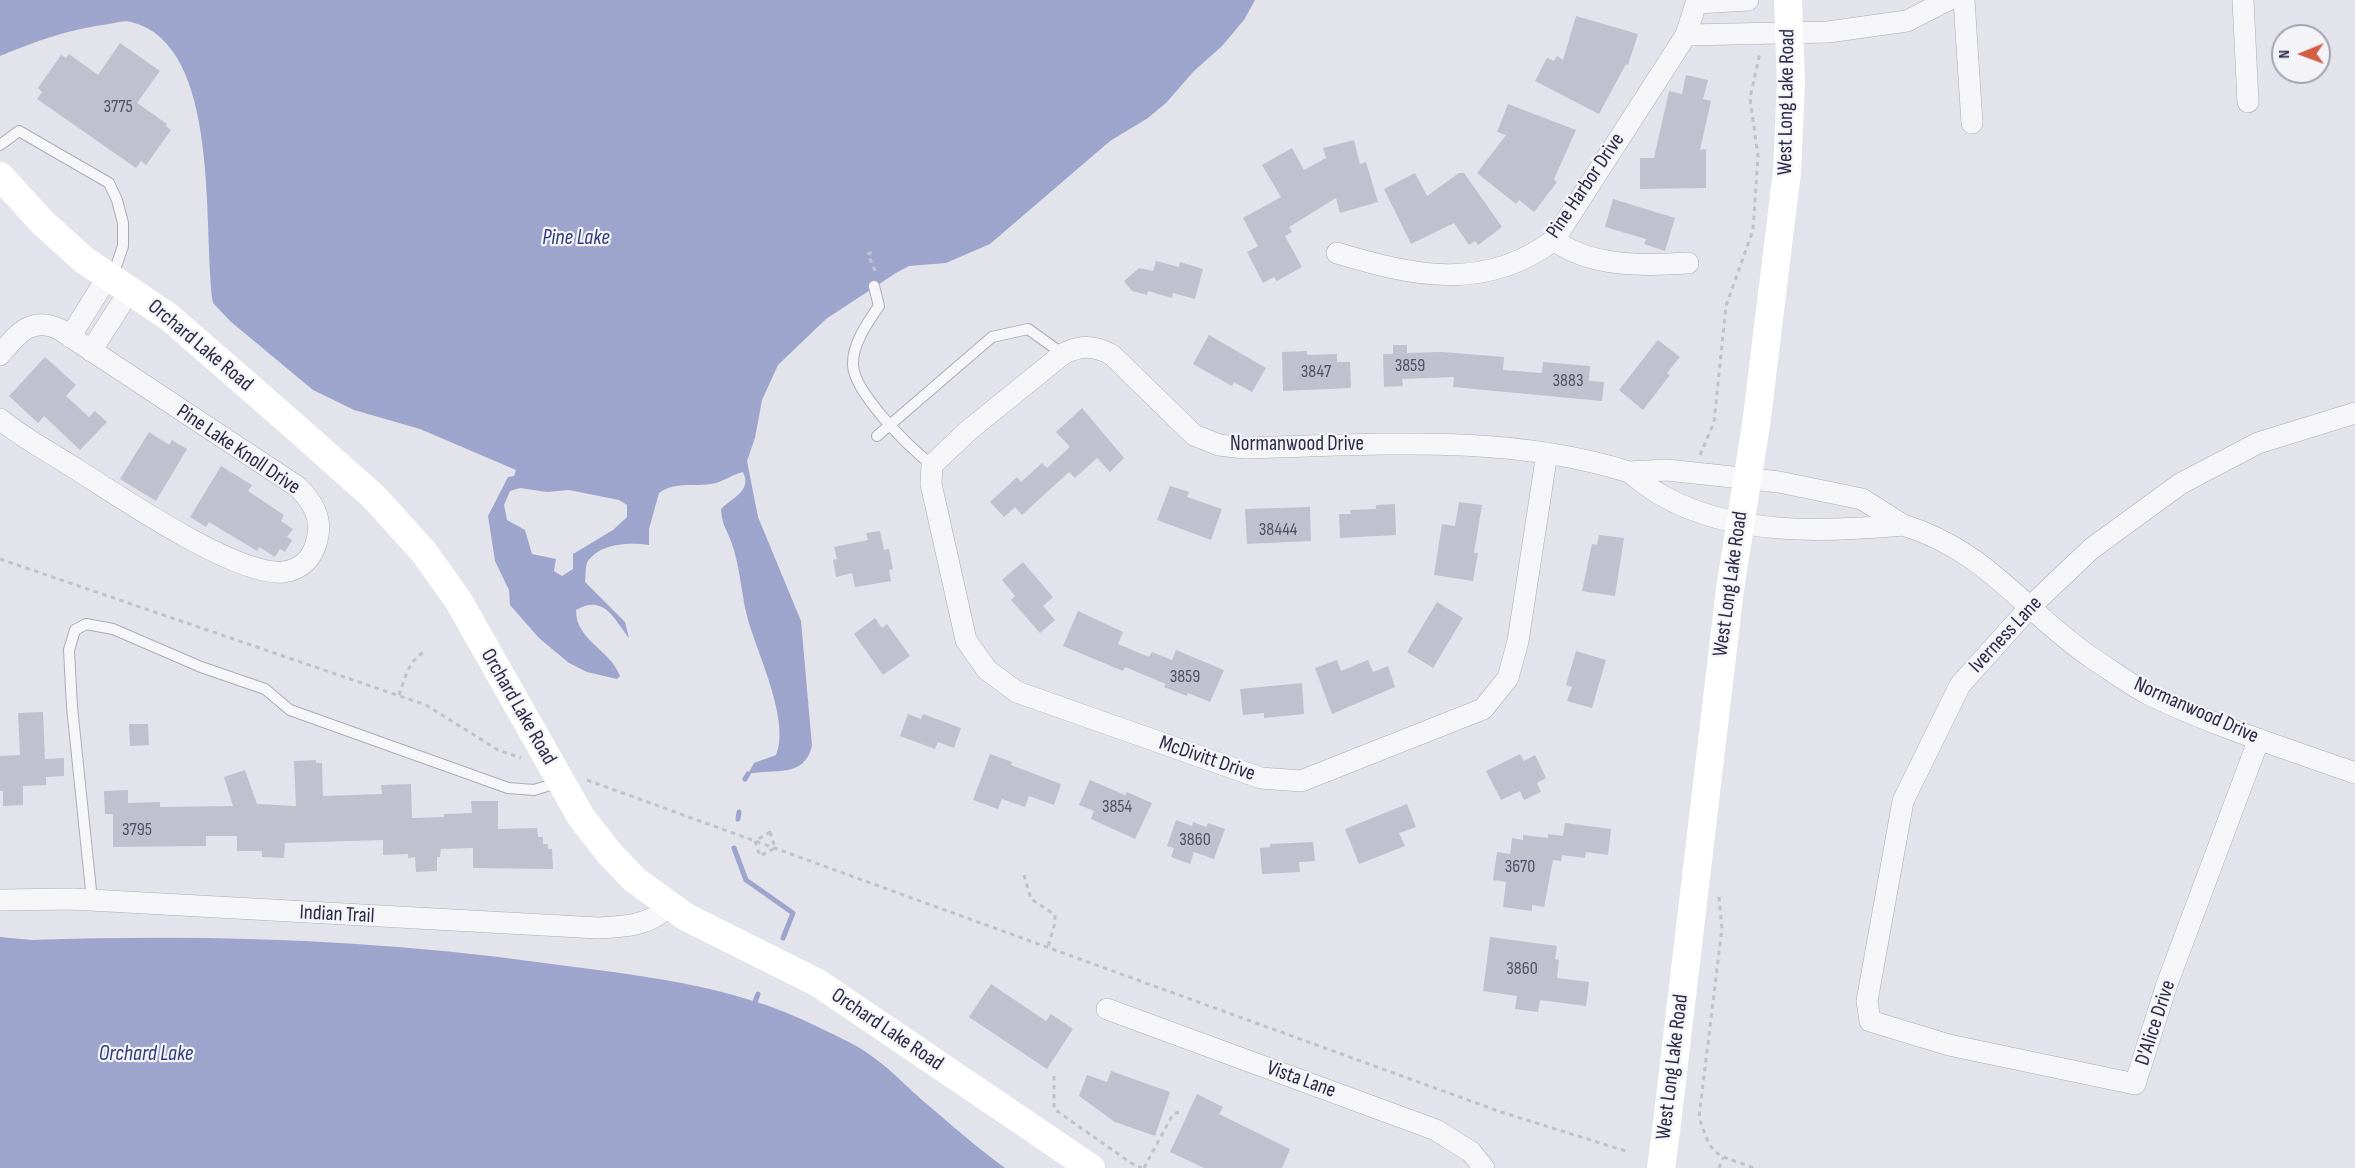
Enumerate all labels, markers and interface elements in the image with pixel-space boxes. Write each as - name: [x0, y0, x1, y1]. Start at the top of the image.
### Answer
- north arrow: [2271, 24, 2331, 84]
- street label: West Long Lake Road: [1773, 29, 1801, 175]
- text: N: [2275, 50, 2294, 59]
- house number: 3775: [103, 96, 133, 118]
- street label: Pine Harbor Drive: [1542, 128, 1630, 244]
- water label: Pine Lake: [542, 225, 610, 251]
- street label: Orchard Lake Road: [142, 295, 258, 397]
- house number: 3859: [1395, 355, 1425, 377]
- house number: 3847: [1301, 361, 1331, 383]
- house number: 3883: [1553, 370, 1583, 392]
- street label: Pine Lake Knoll Drive: [171, 399, 305, 501]
- street label: Normanwood Drive: [1230, 432, 1364, 458]
- street label: West Long Lake Road: [1708, 510, 1754, 658]
- house number: 38444: [1259, 519, 1297, 541]
- street label: Iverness Lane: [1964, 591, 2048, 679]
- street label: Orchard Lake Road: [475, 645, 561, 769]
- house number: 3859: [1170, 666, 1200, 688]
- street label: Normanwood Drive: [2130, 672, 2262, 750]
- street label: McDivitt Drive: [1156, 731, 1258, 787]
- house number: 3854: [1102, 796, 1132, 818]
- house number: 3795: [122, 819, 152, 841]
- house number: 3860: [1179, 829, 1211, 851]
- house number: 3670: [1505, 856, 1535, 878]
- street label: Indian Trail: [299, 900, 375, 930]
- house number: 3860: [1506, 958, 1538, 980]
- street label: D'Alice Drive: [2130, 977, 2182, 1069]
- street label: Orchard Lake Road: [826, 983, 948, 1077]
- street label: West Long Lake Road: [1652, 993, 1694, 1141]
- water label: Orchard Lake: [99, 1041, 193, 1067]
- street label: Vista Lane: [1263, 1056, 1339, 1104]

